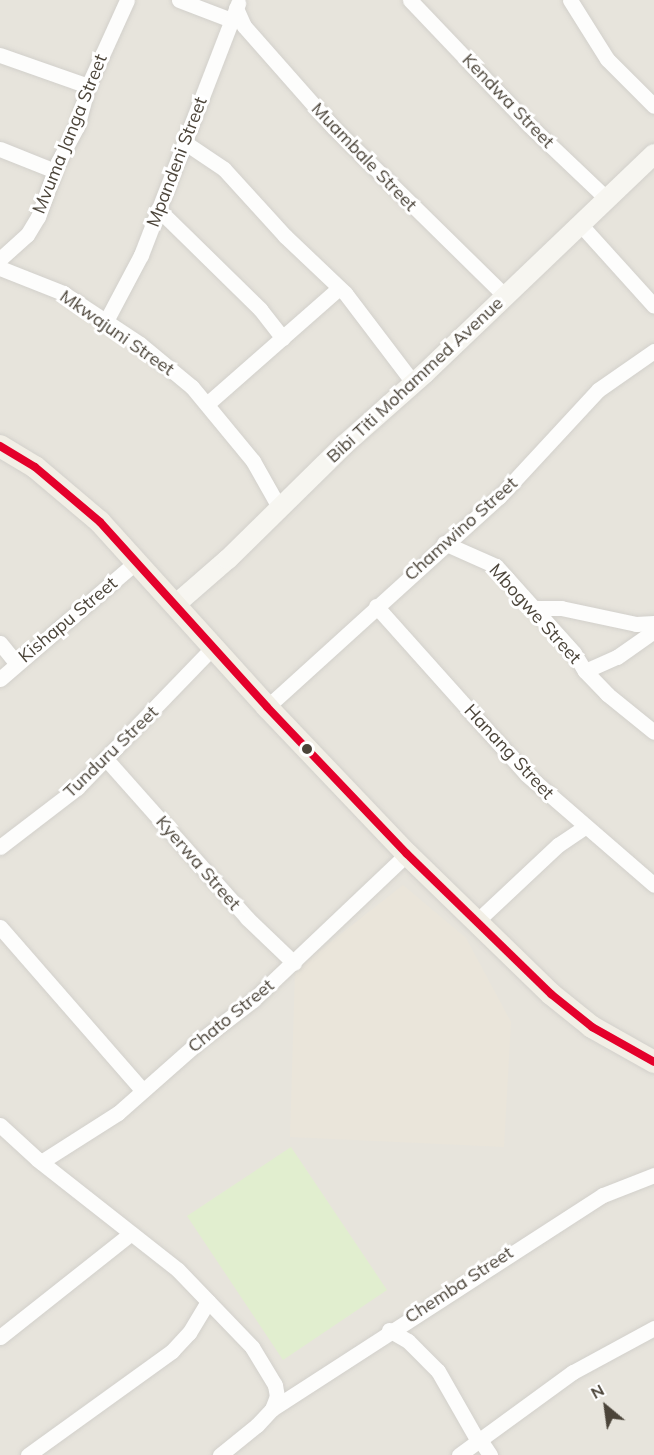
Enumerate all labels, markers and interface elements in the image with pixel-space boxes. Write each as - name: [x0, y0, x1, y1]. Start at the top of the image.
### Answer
- street label: Kendwa Street: [457, 49, 559, 153]
- street label: Mvuma Janga Street: [28, 51, 112, 217]
- street label: Mpandeni Street: [142, 94, 212, 230]
- street label: Muambale Street: [307, 98, 421, 216]
- street label: Mkwajuni Street: [56, 286, 178, 380]
- street label: Bibi Titi Mohammed Avenue: [322, 293, 508, 467]
- street label: Chamwino Street: [400, 473, 522, 585]
- street label: Mbogwe Street: [484, 560, 586, 668]
- street label: Kishapu Street: [14, 573, 122, 667]
- street label: Hanang Street: [460, 700, 558, 804]
- street label: Tunduru Street: [59, 701, 163, 803]
- unlabelled marker: [301, 743, 313, 755]
- street label: Kyerwa Street: [151, 811, 245, 915]
- street label: Chato Street: [184, 975, 278, 1057]
- street label: Chemba Street: [401, 1242, 517, 1328]
- north arrow: [576, 1377, 636, 1437]
- text: N: [587, 1380, 607, 1403]

